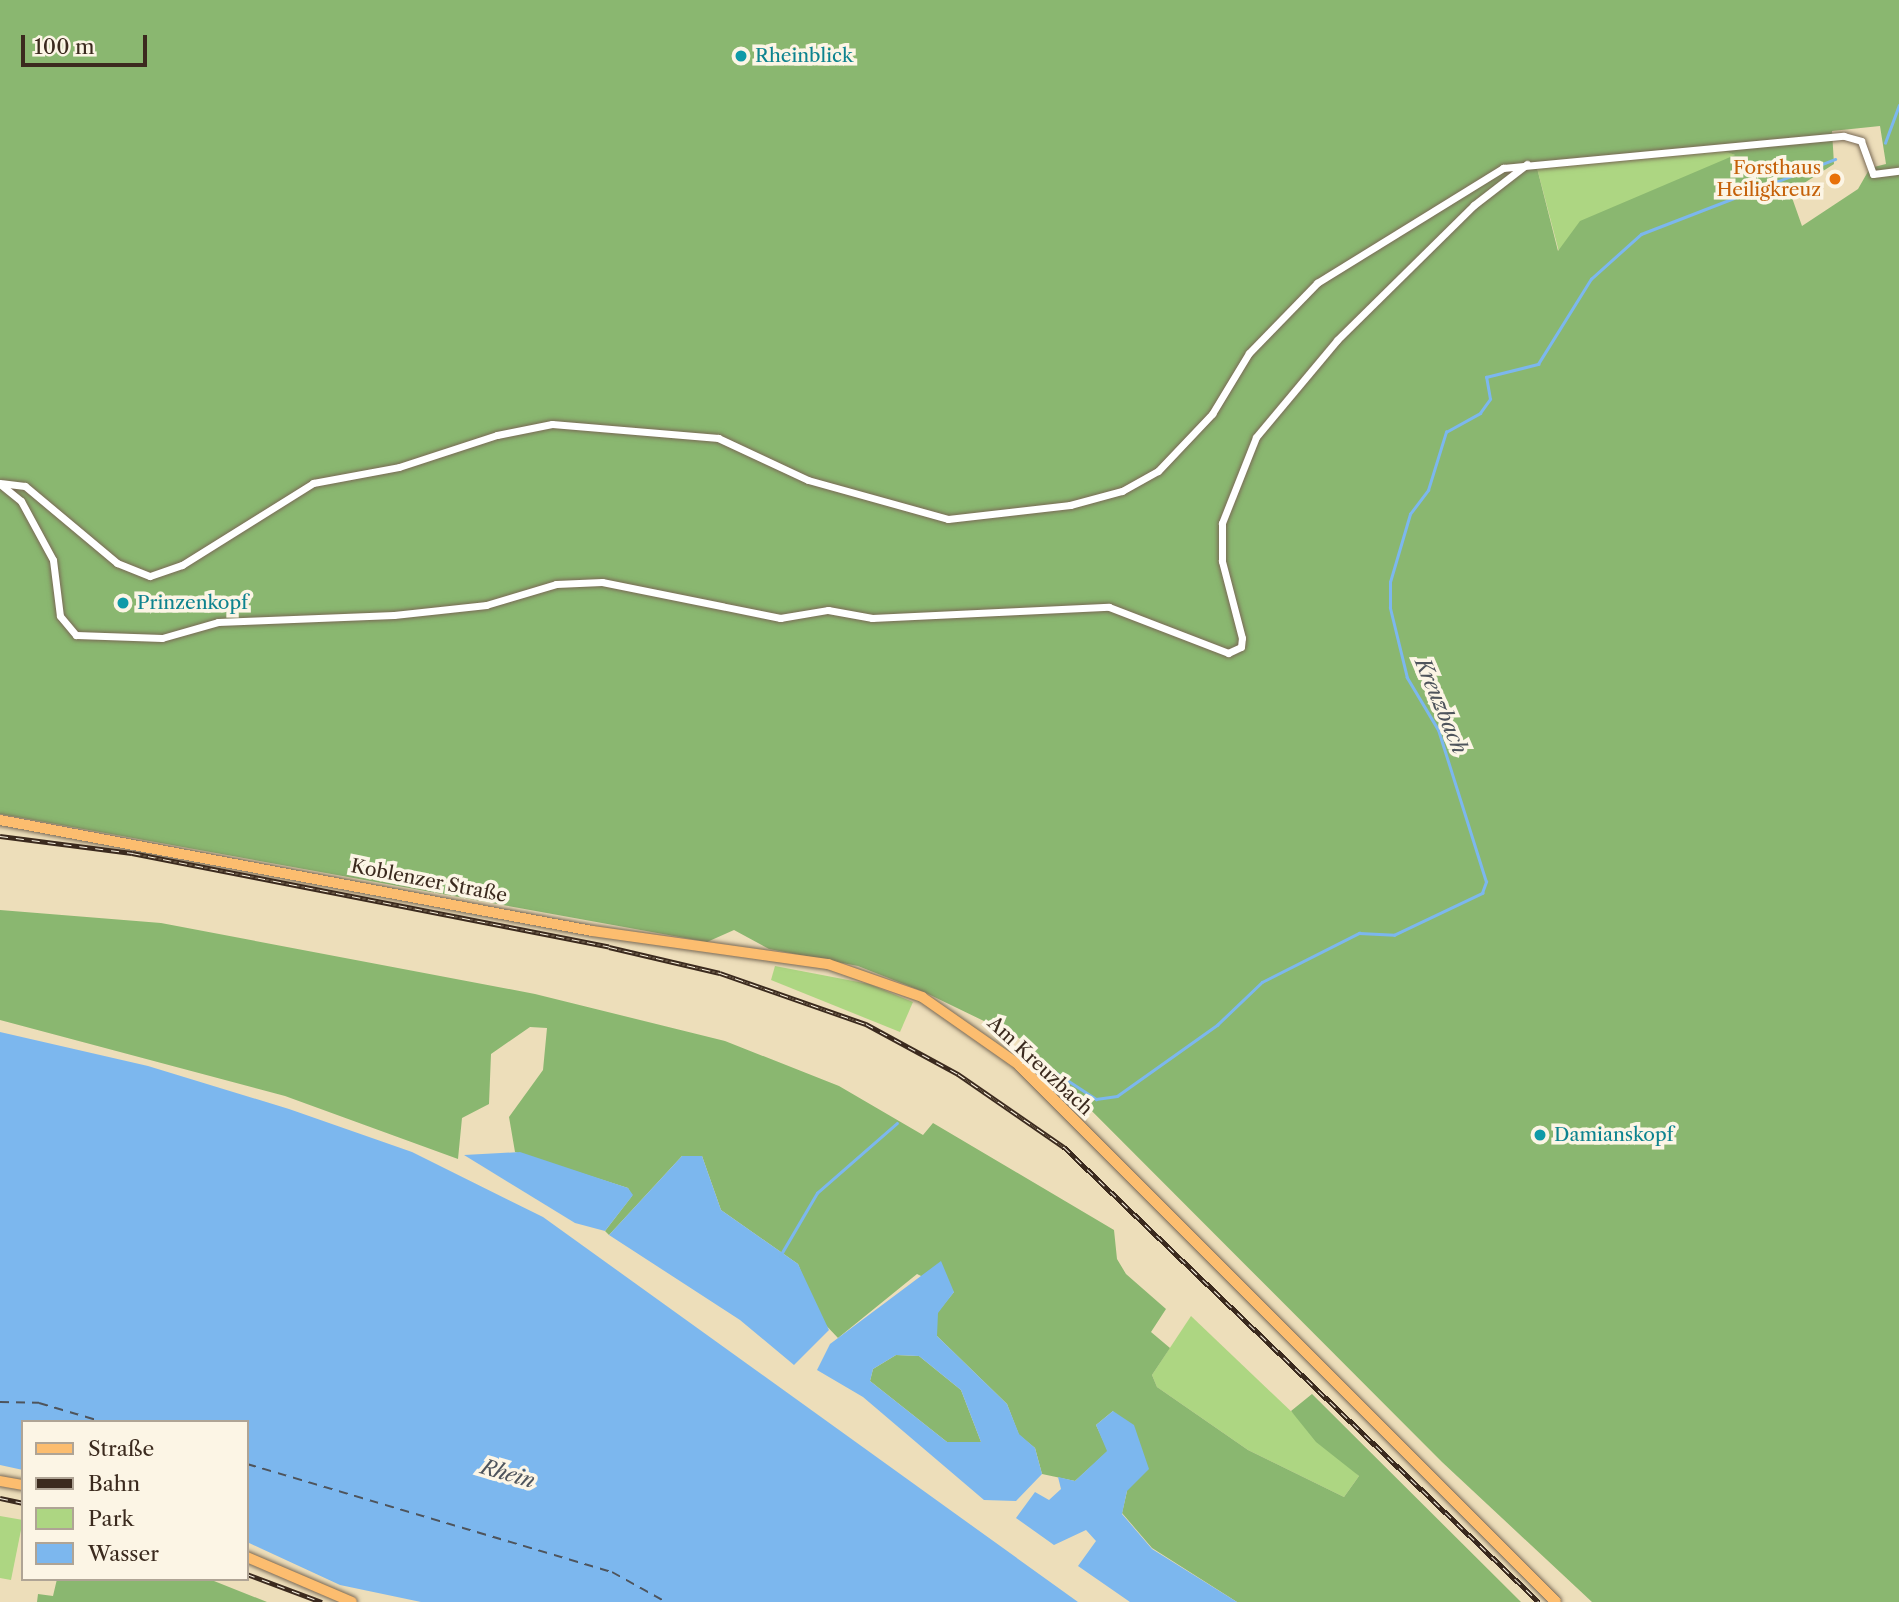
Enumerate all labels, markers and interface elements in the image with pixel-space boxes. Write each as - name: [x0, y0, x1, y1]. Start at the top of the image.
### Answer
- scale bar: [24, 21, 150, 65]
- text: 100 m: [34, 34, 95, 59]
- place label: Rheinblick: [755, 45, 853, 67]
- marker: Rheinblick: [733, 48, 749, 64]
- place label: Forsthaus Heiligkreuz: [1716, 157, 1821, 201]
- marker: Forsthaus Heiligkreuz: [1827, 171, 1843, 187]
- place label: Prinzenkopf: [137, 592, 248, 614]
- marker: Prinzenkopf: [115, 595, 131, 611]
- water label: Kreuzbach: [1410, 654, 1472, 758]
- street label: Koblenzer Straße: [349, 855, 509, 907]
- street label: Am Kreuzbach: [983, 1012, 1097, 1120]
- place label: Damianskopf: [1554, 1124, 1673, 1146]
- marker: Damianskopf: [1532, 1127, 1548, 1143]
- legend: [21, 1420, 248, 1581]
- text: Straße: [88, 1436, 154, 1461]
- water label: Rhein: [478, 1454, 538, 1494]
- text: Bahn: [88, 1471, 140, 1496]
- text: Park: [88, 1506, 134, 1531]
- text: Wasser: [88, 1541, 159, 1566]

